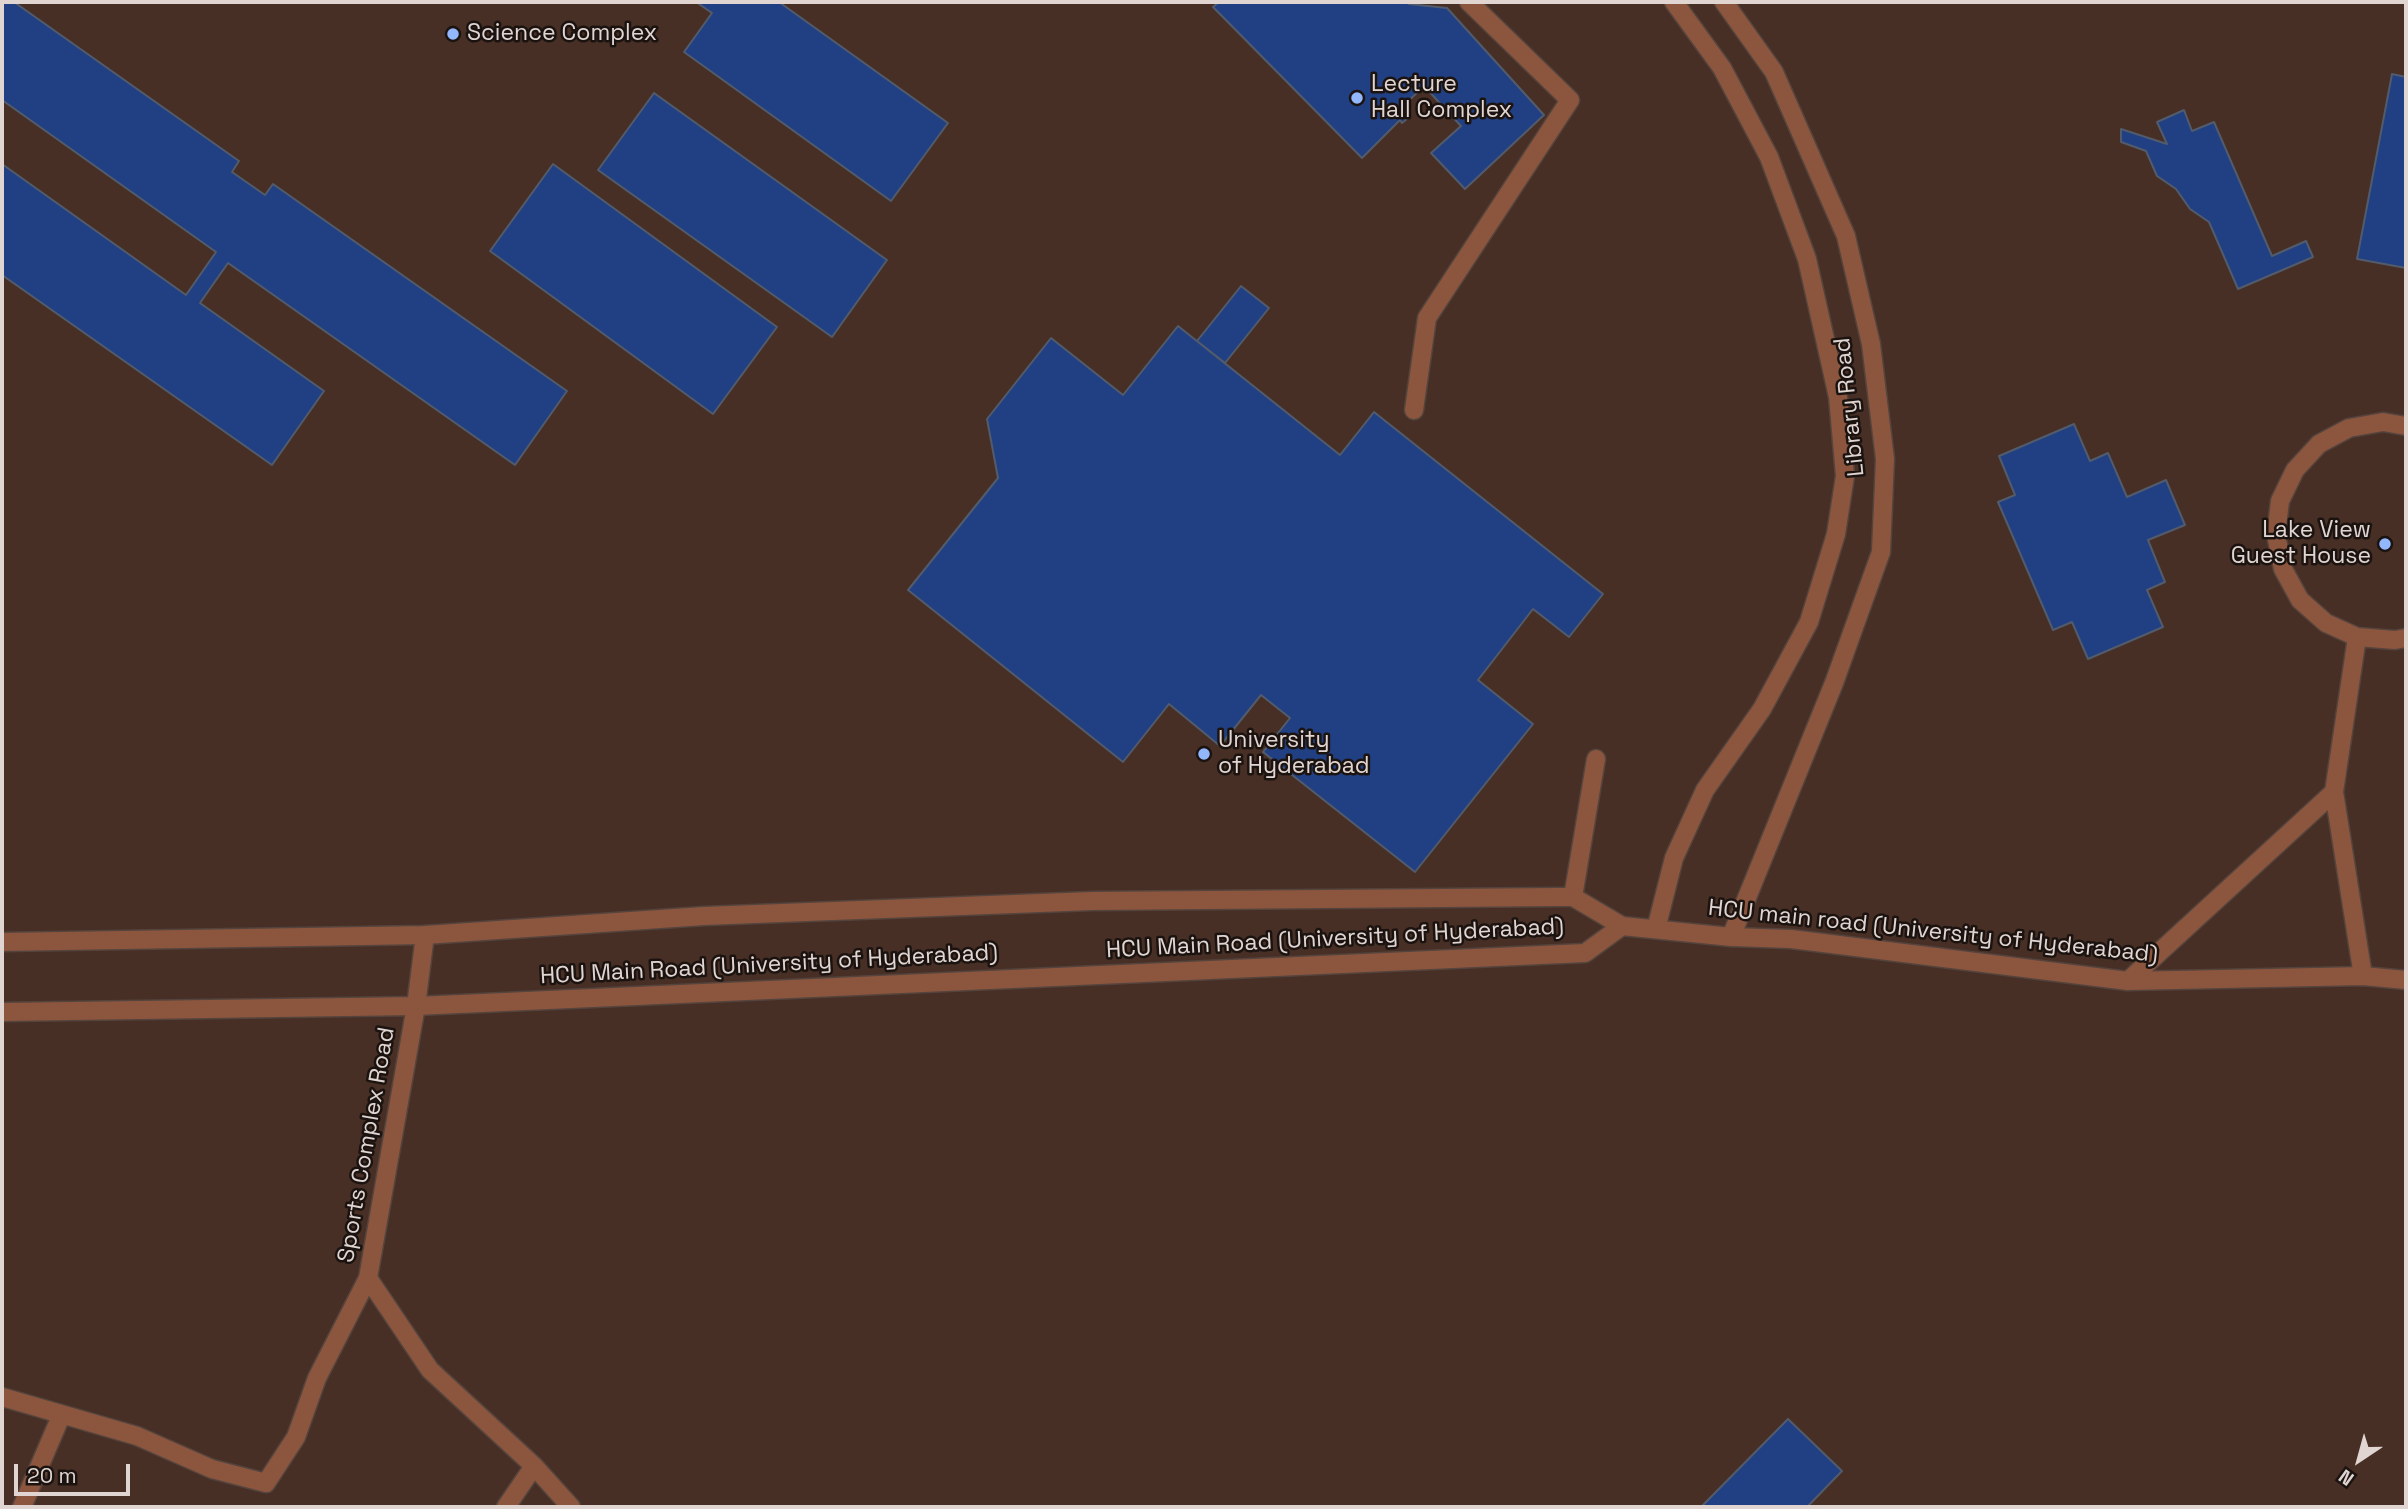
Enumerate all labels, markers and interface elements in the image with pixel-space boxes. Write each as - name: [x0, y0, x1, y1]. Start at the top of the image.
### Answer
- place label: Science Complex: [467, 20, 657, 48]
- marker: Science Complex: [445, 26, 461, 42]
- place label: Lecture Hall Complex: [1371, 71, 1512, 125]
- marker: Lecture Hall Complex: [1349, 90, 1365, 106]
- street label: Library Road: [1829, 336, 1871, 478]
- place label: Lake View Guest House: [2231, 517, 2371, 571]
- marker: Lake View Guest House: [2377, 536, 2393, 552]
- place label: University of Hyderabad: [1218, 727, 1369, 781]
- marker: University of Hyderabad: [1196, 746, 1212, 762]
- street label: HCU main road (University of Hyderabad): [1707, 895, 2159, 969]
- street label: HCU Main Road (University of Hyderabad): [1105, 913, 1565, 965]
- street label: HCU Main Road (University of Hyderabad): [539, 939, 999, 991]
- street label: Sports Complex Road: [333, 1025, 401, 1265]
- north arrow: [2324, 1425, 2394, 1495]
- scale bar: [18, 1450, 133, 1494]
- text: 20 m: [27, 1462, 77, 1489]
- text: N: [2334, 1464, 2359, 1491]

